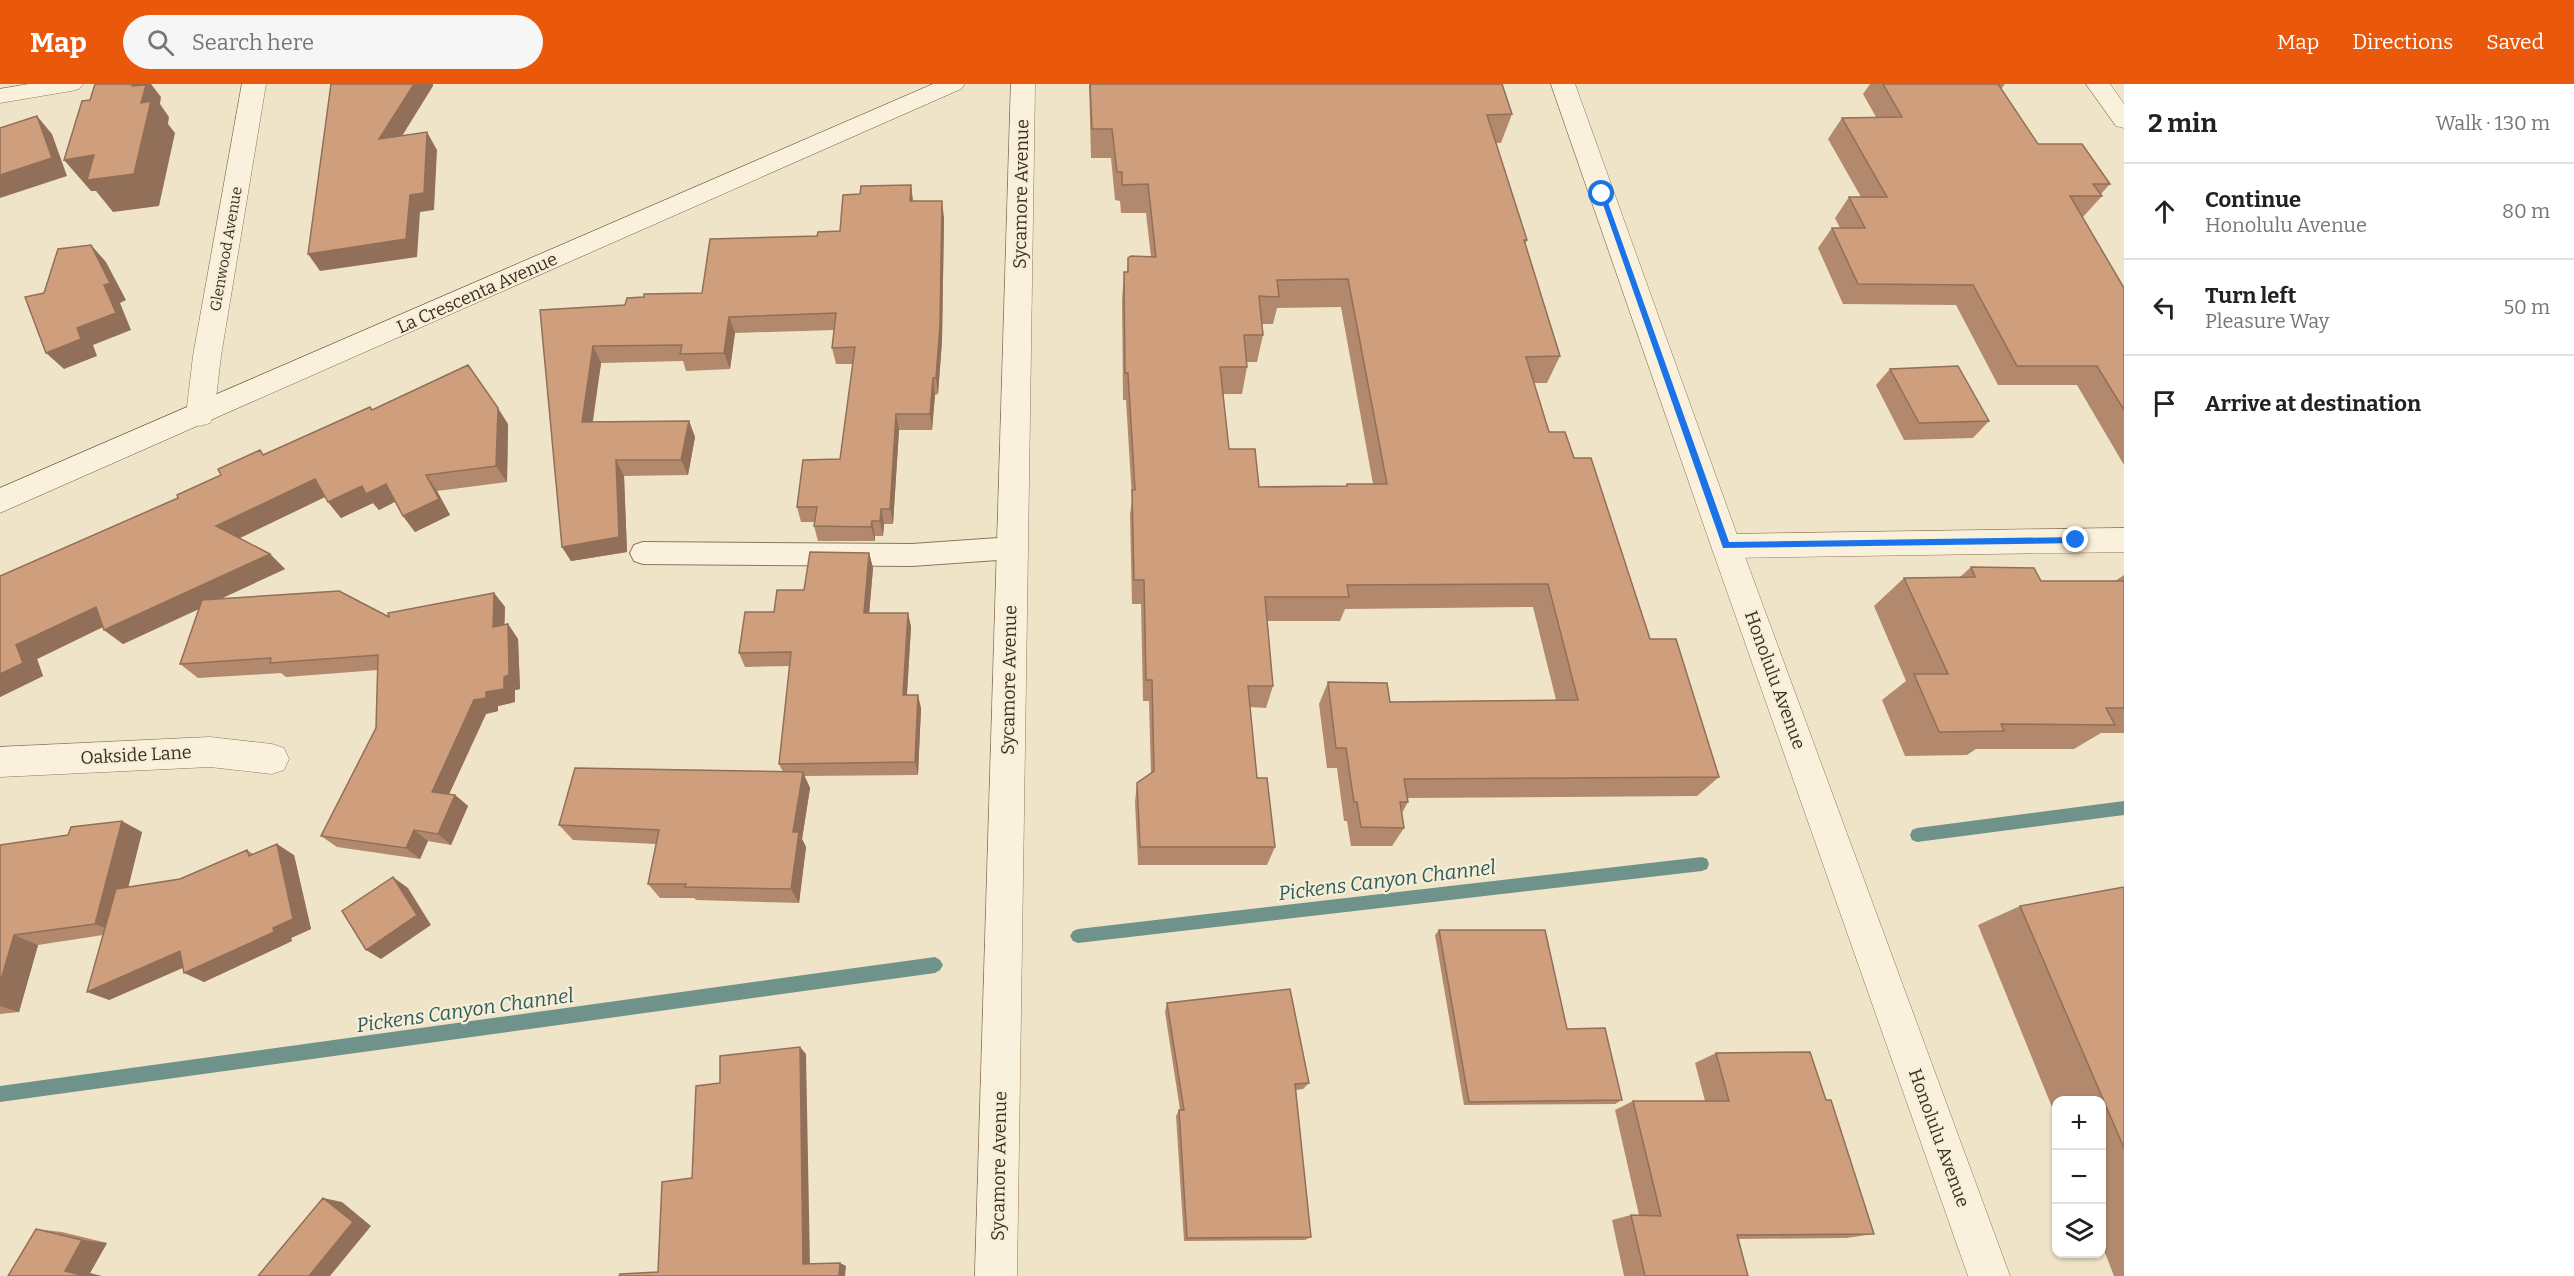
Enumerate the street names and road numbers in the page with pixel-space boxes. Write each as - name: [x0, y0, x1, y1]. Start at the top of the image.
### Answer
- street label: Sycamore Avenue: [1009, 119, 1033, 269]
- street label: Glenwood Avenue: [206, 185, 246, 313]
- street label: La Crescenta Avenue: [393, 248, 561, 338]
- street label: Sycamore Avenue: [997, 605, 1021, 755]
- street label: Honolulu Avenue: [1740, 608, 1810, 752]
- street label: Oakside Lane: [80, 741, 192, 769]
- street label: Honolulu Avenue: [1904, 1066, 1974, 1210]
- street label: Sycamore Avenue: [987, 1091, 1011, 1241]

